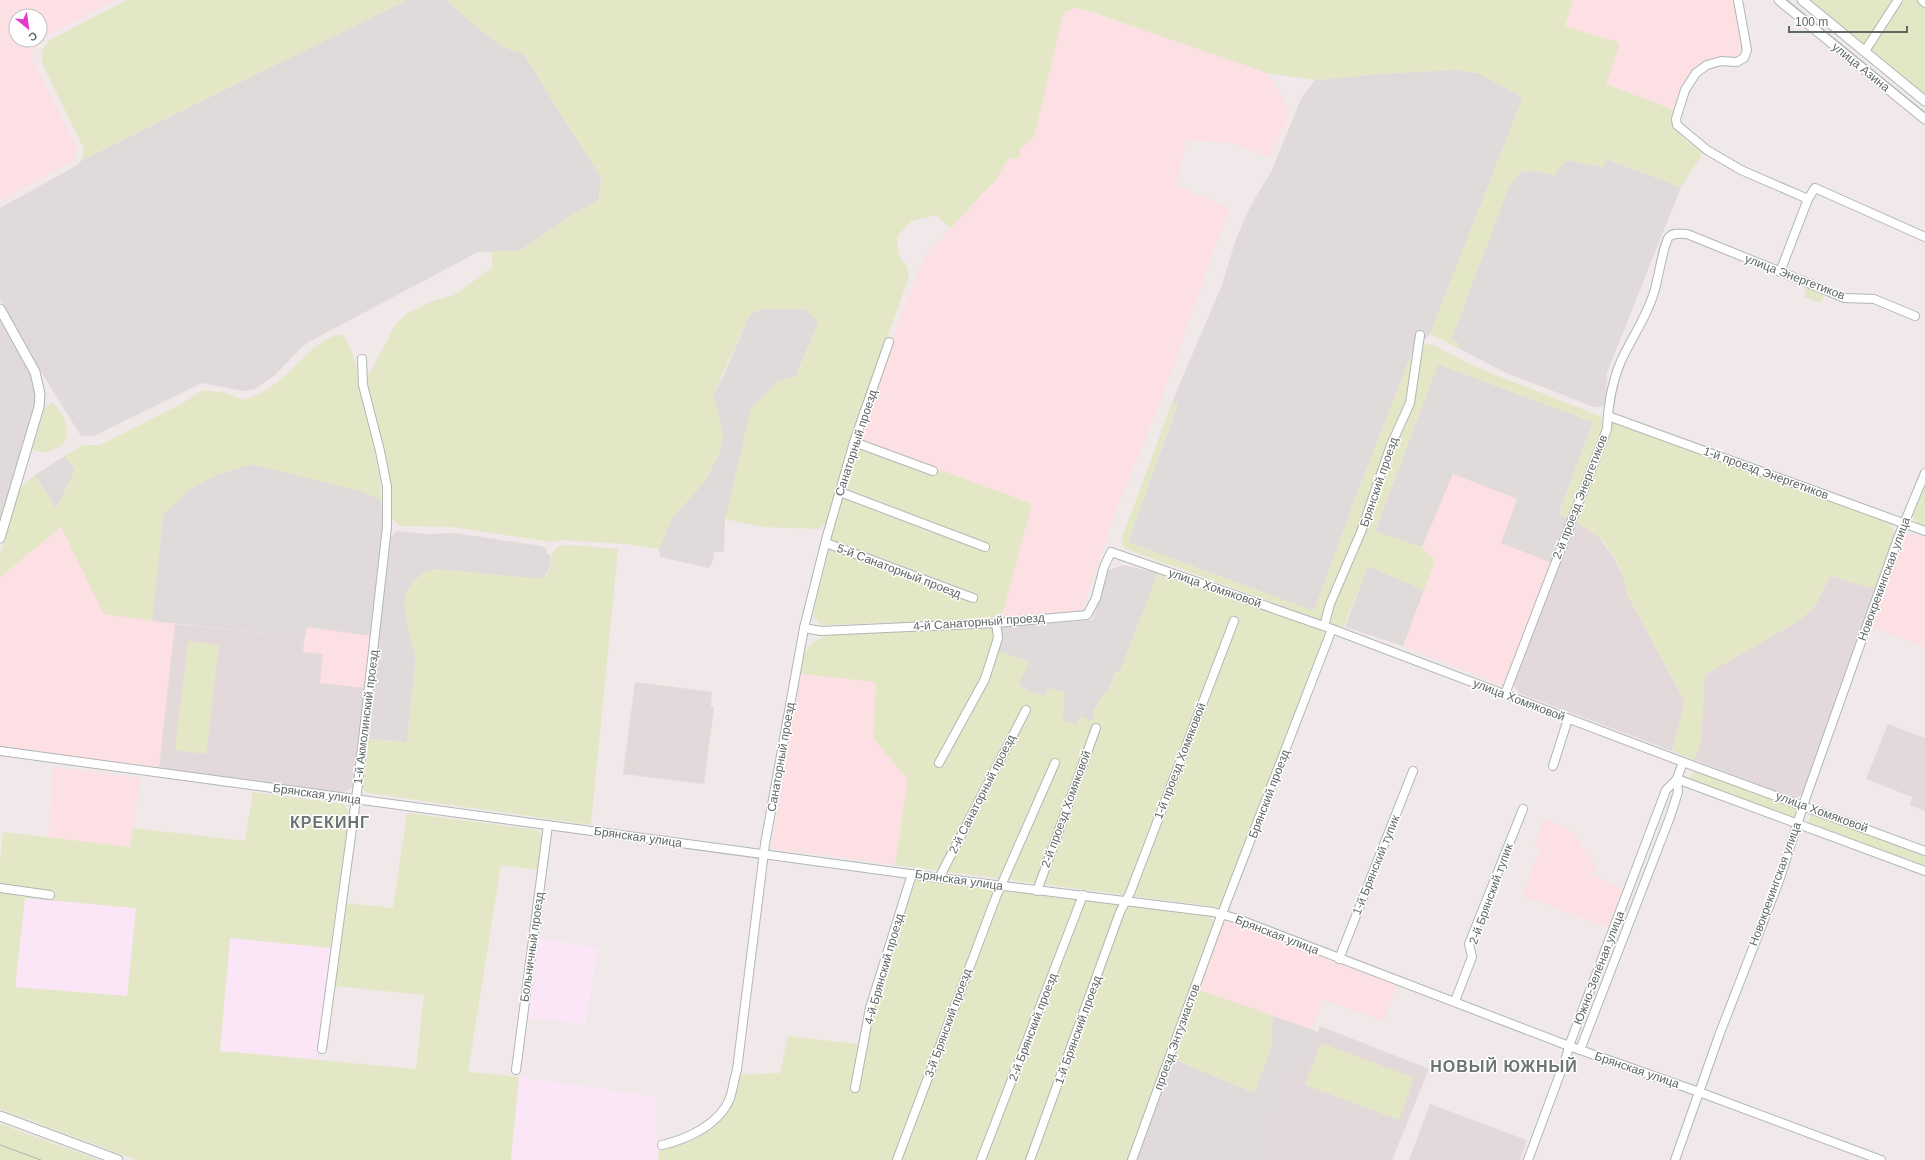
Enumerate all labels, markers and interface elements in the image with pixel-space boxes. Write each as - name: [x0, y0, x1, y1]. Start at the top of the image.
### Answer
- north arrow: [8, 8, 48, 48]
- scale bar: [1789, 8, 1907, 34]
- text: 100 m: [1795, 15, 1828, 29]
- text: С: [26, 30, 39, 44]
- street label: улица Азина: [1829, 40, 1893, 95]
- street label: улица Энергетиков: [1743, 251, 1847, 303]
- street label: Санаторный проезд: [832, 388, 880, 498]
- street label: 2-й проезд Энергетиков: [1550, 433, 1610, 561]
- street label: Брянский проезд: [1357, 435, 1401, 529]
- street label: 1-й проезд Энергетиков: [1702, 444, 1830, 502]
- street label: Новокрекингская улица: [1855, 515, 1913, 643]
- street label: 5-й Санаторный проезд: [835, 541, 963, 601]
- street label: улица Хомяковой: [1167, 566, 1263, 610]
- street label: 4-й Санаторный проезд: [913, 610, 1045, 634]
- street label: 1-й Акмолинский проезд: [351, 649, 381, 785]
- street label: улица Хомяковой: [1471, 676, 1567, 724]
- street label: Санаторный проезд: [764, 701, 798, 813]
- street label: 1-й проезд Хомяковой: [1151, 701, 1209, 821]
- street label: 2-й Санаторный проезд: [946, 732, 1018, 856]
- street label: Брянский проезд: [1246, 748, 1292, 840]
- street label: 2-й проезд Хомяковой: [1038, 749, 1094, 869]
- street label: Брянская улица: [272, 781, 362, 807]
- street label: улица Хомяковой: [1774, 789, 1870, 835]
- street label: 1-й Брянский тупик: [1350, 812, 1403, 917]
- district label: КРЕКИНГ: [290, 814, 370, 831]
- street label: Новокрекингская улица: [1746, 820, 1804, 948]
- street label: Брянская улица: [593, 824, 683, 850]
- street label: 2-й Брянский тупик: [1466, 841, 1516, 946]
- street label: Брянская улица: [914, 867, 1004, 893]
- street label: Больничный проезд: [517, 891, 547, 1003]
- street label: Южно-Зелёная улица: [1571, 909, 1627, 1027]
- street label: 4-й Брянский проезд: [861, 912, 907, 1026]
- street label: Брянская улица: [1233, 913, 1321, 958]
- street label: 3-й Брянский проезд: [922, 967, 974, 1079]
- street label: 2-й Брянский проезд: [1006, 971, 1060, 1083]
- street label: 1-й Брянский проезд: [1052, 974, 1104, 1086]
- street label: проезд Энтузиастов: [1151, 982, 1203, 1092]
- street label: Брянская улица: [1593, 1049, 1681, 1091]
- district label: НОВЫЙ ЮЖНЫЙ: [1430, 1057, 1578, 1075]

